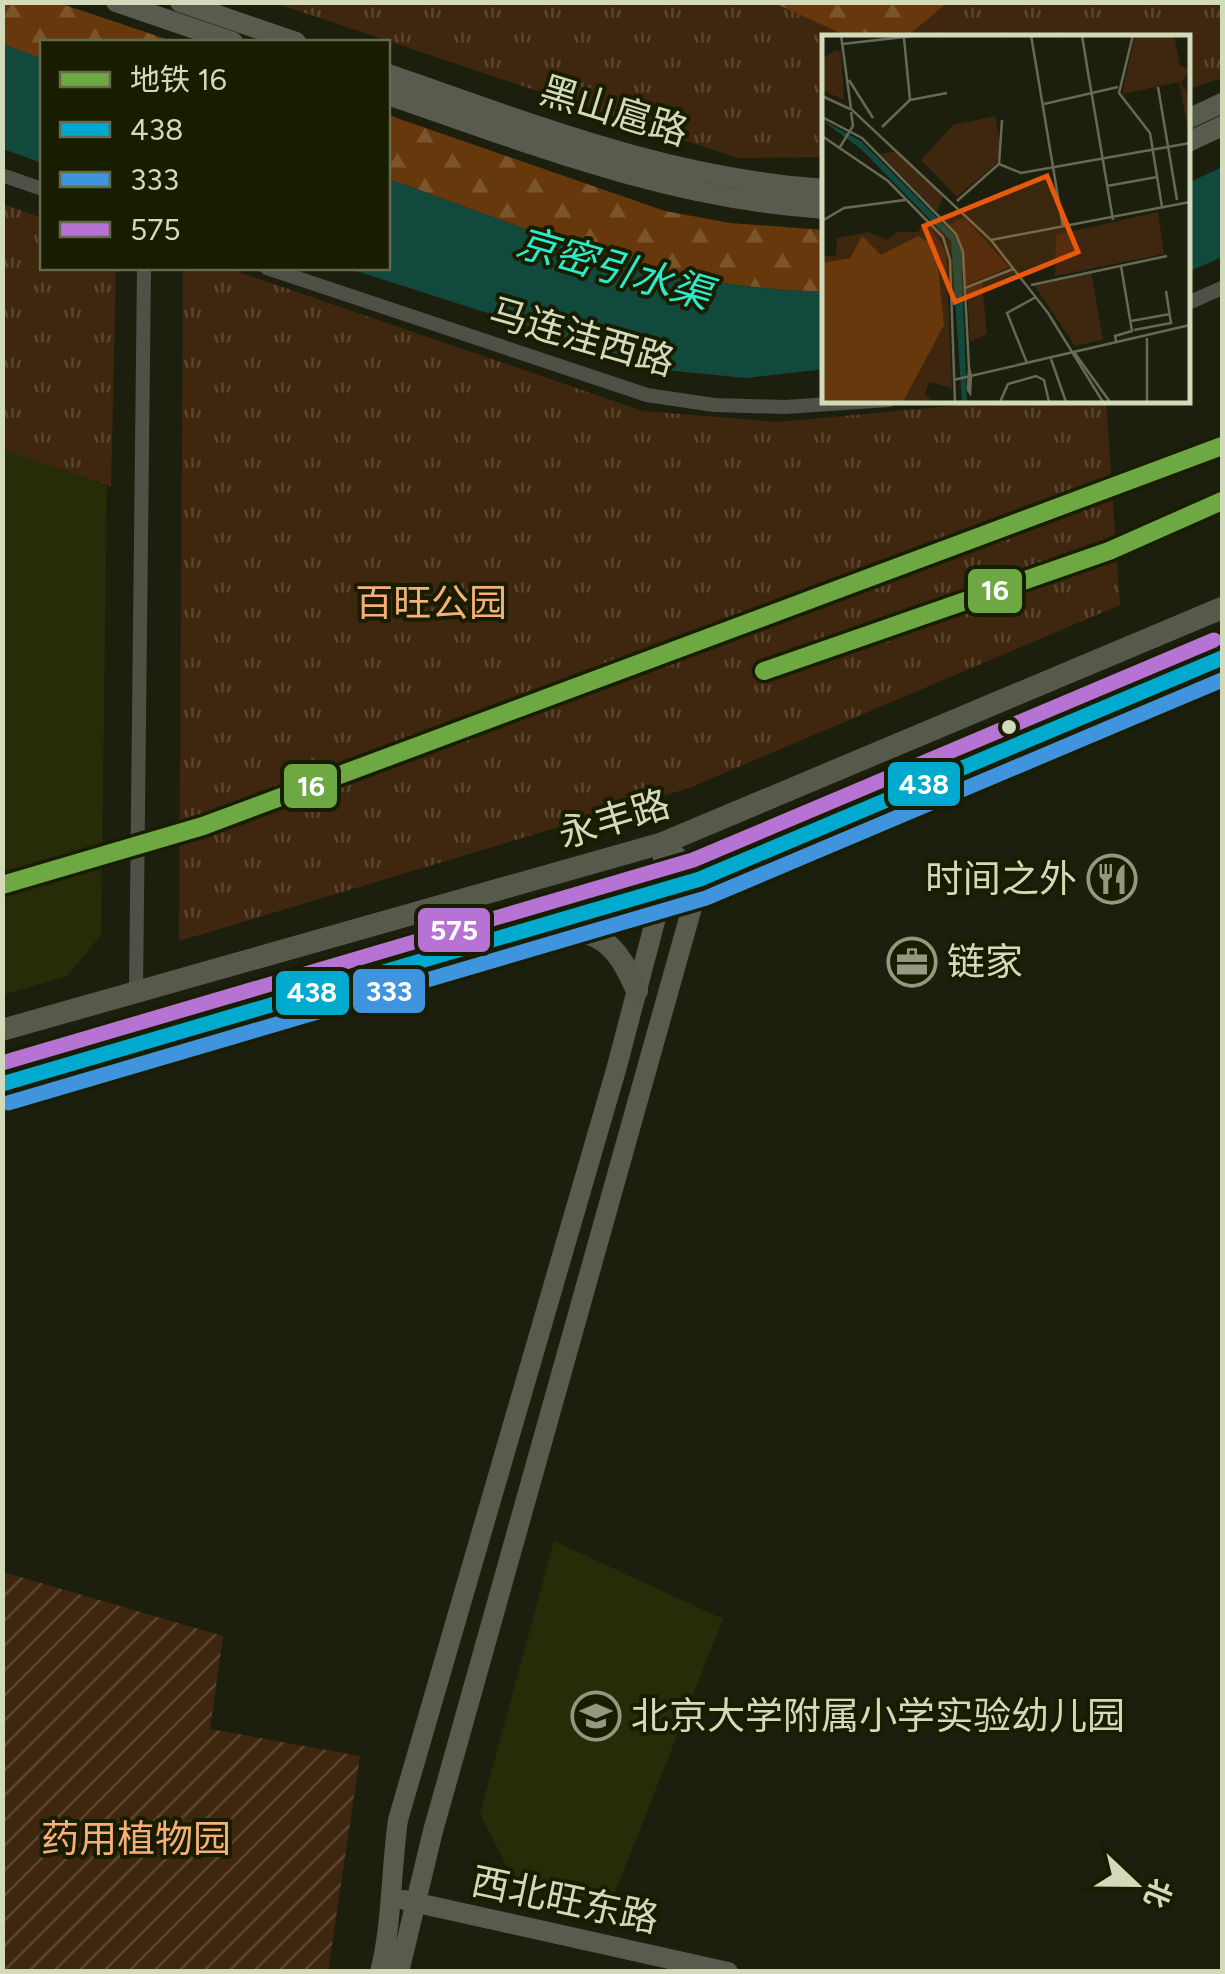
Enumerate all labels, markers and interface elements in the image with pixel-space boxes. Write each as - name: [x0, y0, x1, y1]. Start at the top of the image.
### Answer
- inset map: [822, 35, 1190, 402]
- legend: [40, 40, 390, 270]
- text: 地铁 16: [130, 61, 227, 98]
- street label: 黑山扈路: [535, 67, 693, 155]
- text: 438: [130, 111, 183, 148]
- text: 333: [130, 161, 179, 198]
- text: 575: [130, 211, 181, 248]
- water label: 京密引水渠: [511, 217, 722, 320]
- street label: 马连洼西路: [484, 289, 680, 385]
- line badge: 16: [966, 567, 1024, 615]
- text: 16: [981, 573, 1009, 607]
- park label: 百旺公园: [355, 580, 507, 626]
- unlabelled marker: [999, 717, 1019, 737]
- line badge: 438: [886, 760, 962, 808]
- line badge: 16: [282, 762, 339, 810]
- text: 438: [899, 767, 949, 801]
- text: 16: [297, 769, 325, 803]
- street label: 永丰路: [553, 780, 675, 858]
- restaurant icon: 时间之外: [1086, 853, 1138, 905]
- place label: 时间之外: [925, 856, 1077, 902]
- line badge: 575: [416, 906, 492, 954]
- text: 575: [430, 913, 478, 947]
- office icon: 链家: [886, 936, 938, 988]
- place label: 链家: [947, 939, 1023, 985]
- line badge: 333: [351, 967, 427, 1015]
- line badge: 438: [274, 969, 351, 1017]
- text: 333: [366, 974, 412, 1008]
- text: 438: [287, 975, 337, 1009]
- school or university icon: 北京大学附属小学实验幼儿园: [570, 1690, 622, 1742]
- place label: 北京大学附属小学实验幼儿园: [631, 1693, 1125, 1739]
- park label: 药用植物园: [41, 1816, 231, 1862]
- north arrow: [1085, 1834, 1185, 1934]
- street label: 西北旺东路: [467, 1858, 663, 1942]
- text: 北: [1137, 1874, 1179, 1913]

